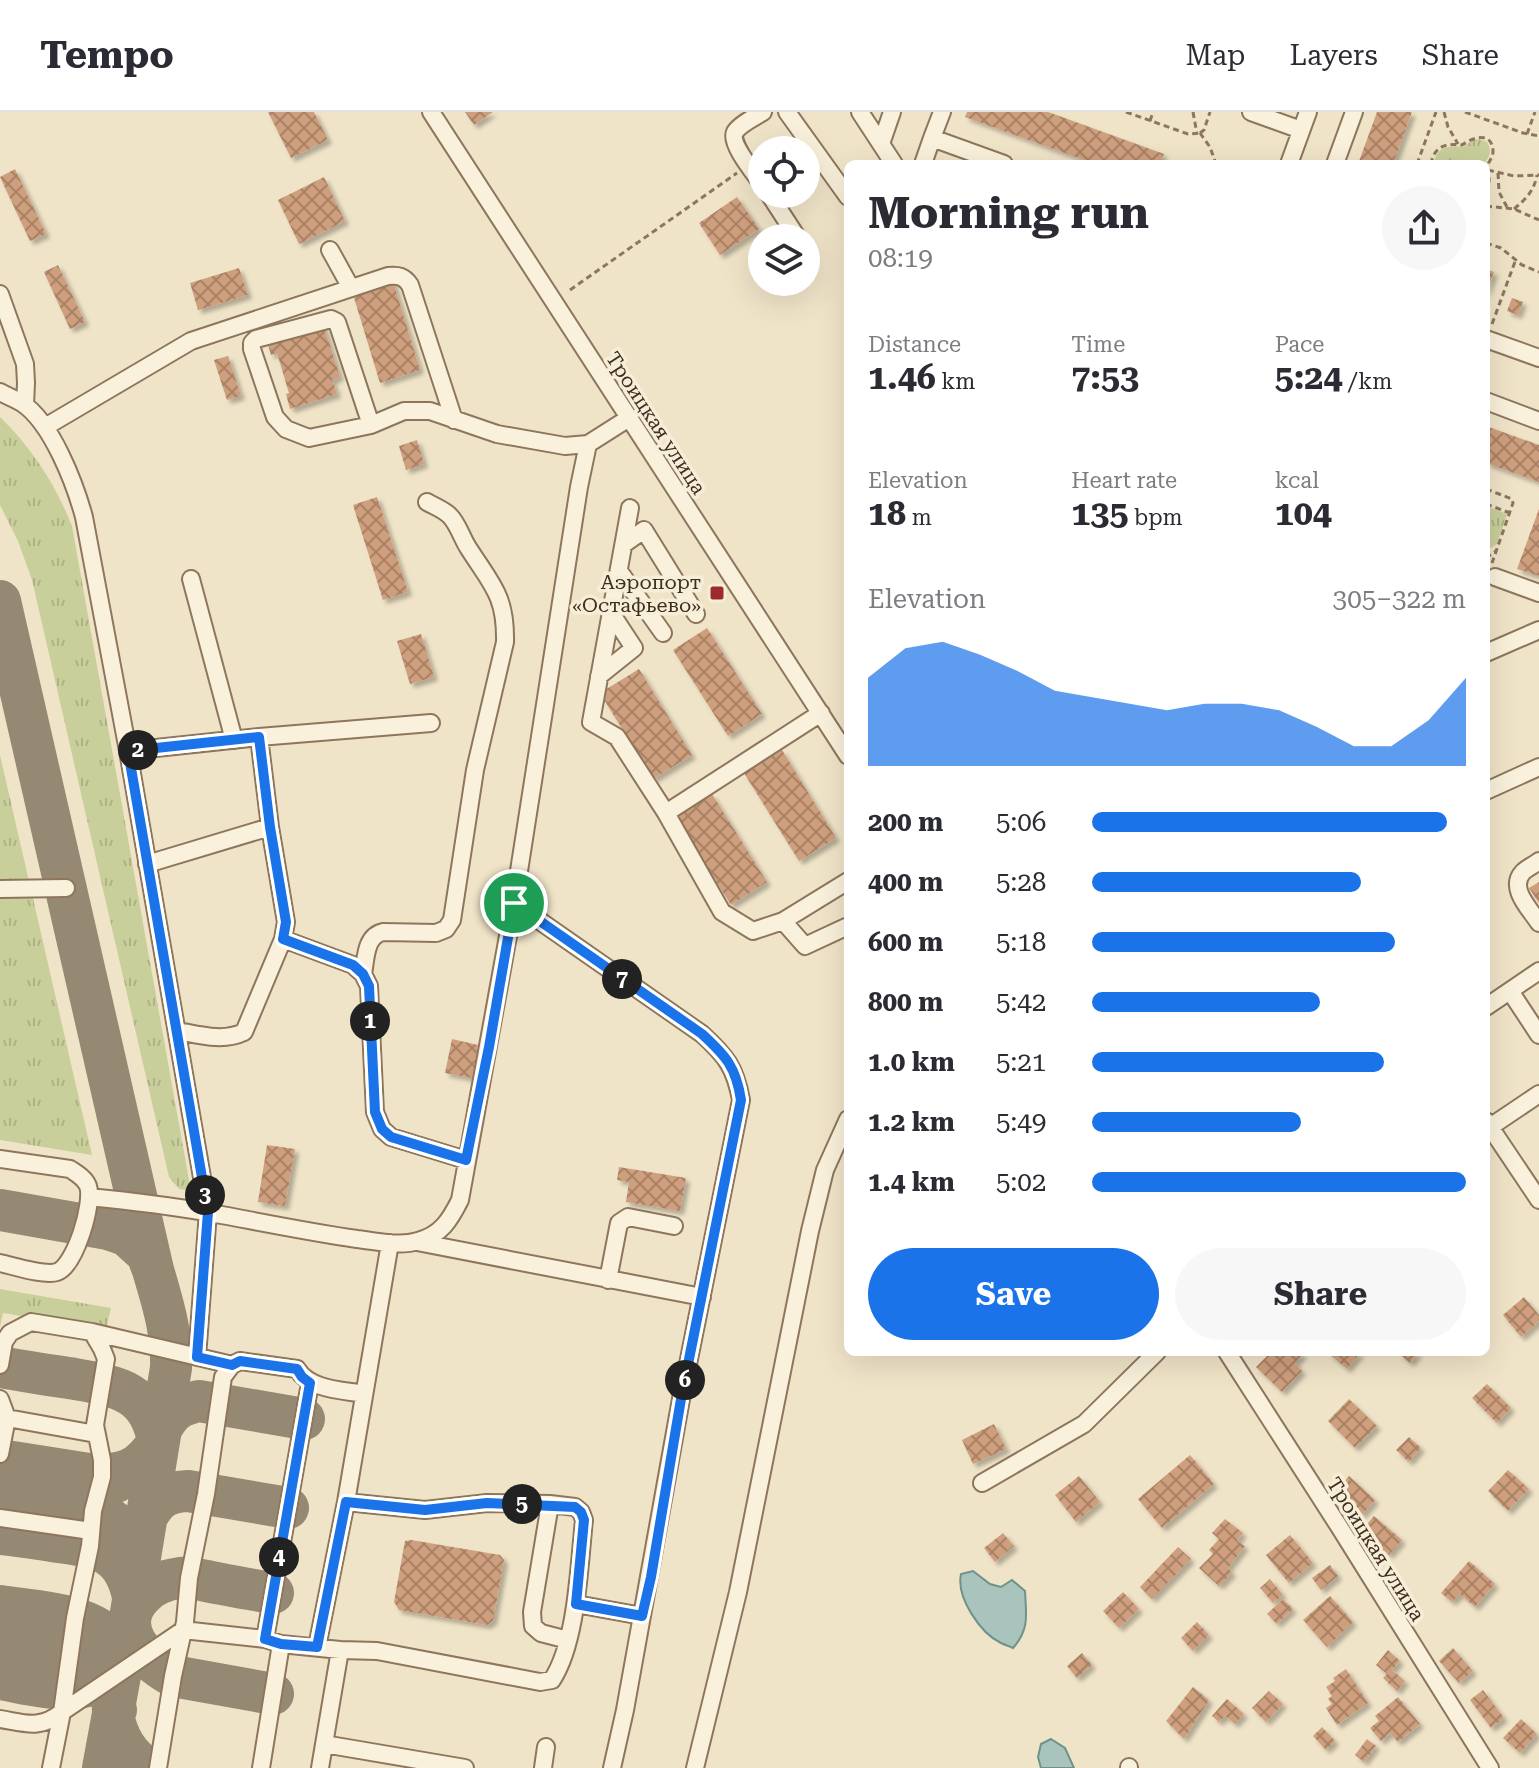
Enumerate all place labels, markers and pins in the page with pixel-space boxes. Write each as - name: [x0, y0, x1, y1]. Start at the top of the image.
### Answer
- place label: Аэропорт «Остафьево»: [572, 570, 701, 617]
- marker: Аэропорт «Остафьево»: [708, 584, 726, 602]
- pin: 2: [118, 730, 158, 770]
- pin: [480, 869, 548, 937]
- pin: 7: [602, 959, 642, 999]
- pin: 1: [350, 1001, 390, 1041]
- pin: 3: [185, 1175, 225, 1215]
- pin: 6: [665, 1360, 705, 1400]
- pin: 5: [502, 1484, 542, 1524]
- pin: 4: [259, 1537, 299, 1577]

